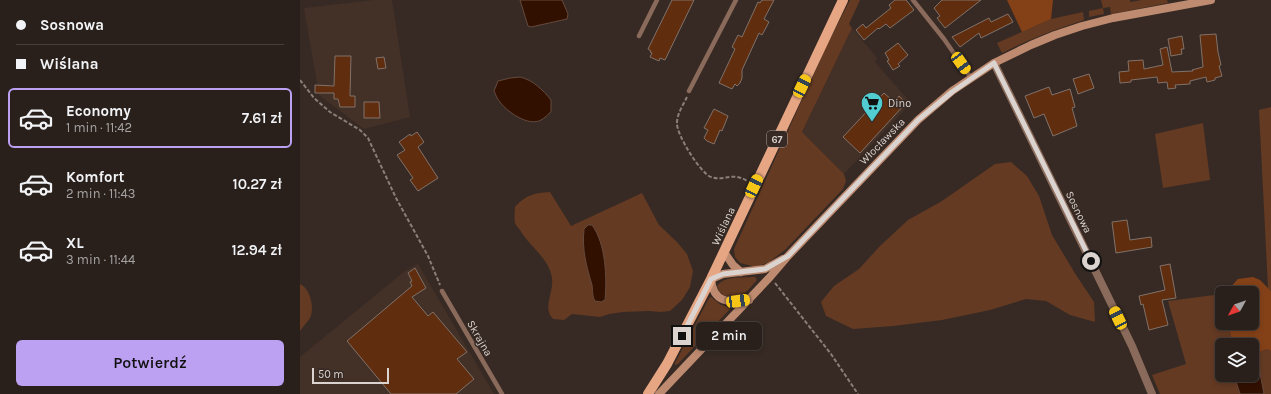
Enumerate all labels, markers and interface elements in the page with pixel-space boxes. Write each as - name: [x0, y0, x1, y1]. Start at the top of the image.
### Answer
- text: Sosnowa: [40, 16, 104, 34]
- car: [949, 50, 973, 76]
- text: Wiślana: [40, 55, 99, 73]
- car: [791, 73, 813, 99]
- supermarket icon: Dino: [859, 90, 885, 123]
- place label: Dino: [888, 97, 911, 110]
- icon: car: [18, 100, 54, 136]
- text: Economy: [66, 102, 131, 120]
- text: 7.61 zł: [242, 109, 282, 127]
- street label: Włocławska: [857, 115, 908, 167]
- text: 1 min · 11:42: [66, 120, 132, 135]
- road number: 67: [767, 131, 787, 147]
- icon: car: [18, 166, 54, 202]
- text: Komfort: [66, 168, 124, 186]
- car: [743, 173, 765, 199]
- text: 10.27 zł: [232, 175, 282, 193]
- text: 2 min · 11:43: [66, 186, 136, 201]
- street label: Sosnowa: [1063, 189, 1094, 235]
- street label: Wiślana: [709, 205, 738, 247]
- icon: car: [18, 232, 54, 268]
- text: XL: [66, 234, 84, 252]
- text: 12.94 zł: [231, 241, 282, 259]
- text: 3 min · 11:44: [66, 252, 135, 267]
- route start: [1082, 252, 1100, 270]
- north arrow: [1215, 286, 1259, 330]
- map controls: [1215, 286, 1259, 382]
- car: [725, 293, 751, 309]
- car: [1107, 305, 1129, 331]
- street label: Skrajna: [464, 318, 495, 358]
- callout: 2 min: [696, 322, 762, 350]
- route end: [673, 327, 691, 345]
- text: 2 min: [711, 328, 747, 343]
- button: layers: [1215, 338, 1259, 382]
- button: Potwierdź: [16, 340, 284, 386]
- scale bar: [312, 366, 389, 385]
- text: 50 m: [318, 368, 344, 381]

